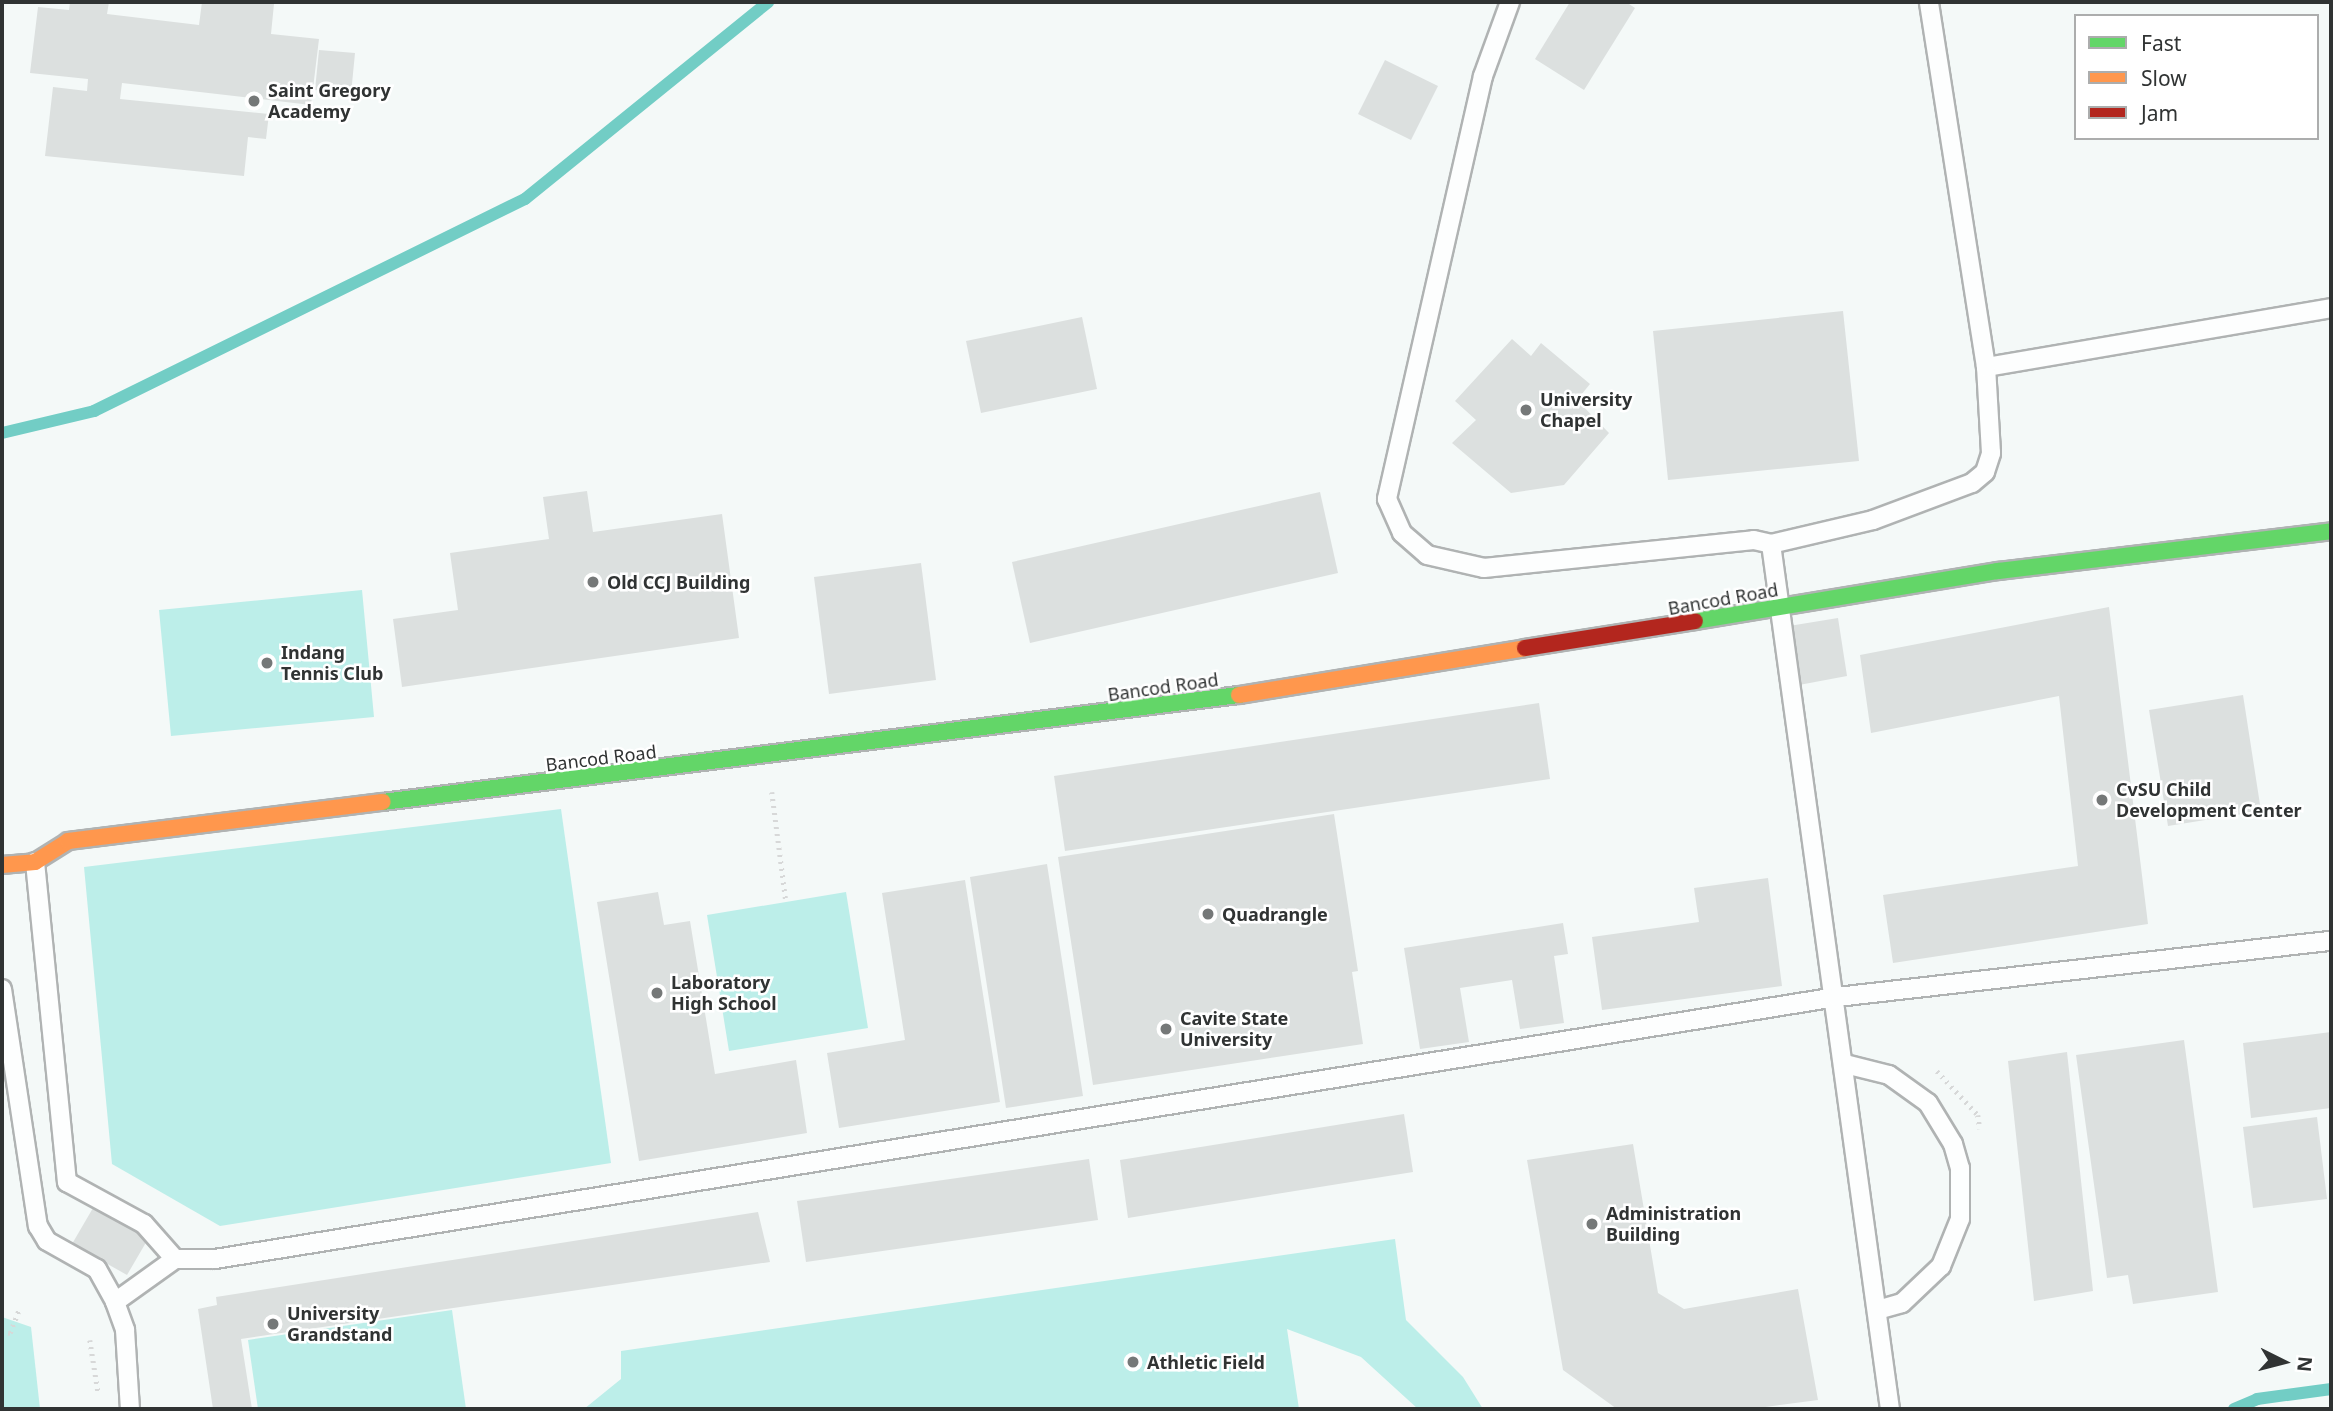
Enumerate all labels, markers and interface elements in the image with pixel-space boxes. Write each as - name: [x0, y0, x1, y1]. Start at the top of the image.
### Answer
- legend: [2074, 14, 2319, 140]
- text: Fast: [2141, 29, 2181, 57]
- text: Slow: [2141, 64, 2187, 92]
- place label: Saint Gregory Academy: [268, 80, 391, 122]
- marker: Saint Gregory Academy: [246, 93, 262, 109]
- text: Jam: [2141, 99, 2178, 127]
- place label: University Chapel: [1540, 389, 1632, 432]
- marker: University Chapel: [1518, 402, 1534, 418]
- place label: Old CCJ Building: [607, 571, 750, 593]
- marker: Old CCJ Building: [585, 574, 601, 590]
- street label: Bancod Road: [1666, 579, 1780, 619]
- place label: Indang Tennis Club: [281, 642, 383, 684]
- marker: Indang Tennis Club: [259, 655, 275, 671]
- street label: Bancod Road: [1106, 669, 1220, 705]
- street label: Bancod Road: [544, 740, 658, 776]
- place label: CvSU Child Development Center: [2116, 779, 2302, 822]
- marker: CvSU Child Development Center: [2094, 792, 2110, 808]
- place label: Quadrangle: [1222, 903, 1328, 925]
- marker: Quadrangle: [1200, 906, 1216, 922]
- place label: Laboratory High School: [671, 972, 777, 1014]
- marker: Laboratory High School: [649, 985, 665, 1001]
- place label: Cavite State University: [1180, 1008, 1288, 1050]
- marker: Cavite State University: [1158, 1021, 1174, 1037]
- place label: Administration Building: [1606, 1203, 1741, 1246]
- marker: Administration Building: [1584, 1216, 1600, 1232]
- place label: University Grandstand: [287, 1303, 392, 1346]
- marker: University Grandstand: [265, 1316, 281, 1332]
- north arrow: [2249, 1327, 2319, 1397]
- place label: Athletic Field: [1147, 1351, 1265, 1373]
- marker: Athletic Field: [1125, 1354, 1141, 1370]
- text: N: [2291, 1355, 2319, 1373]

